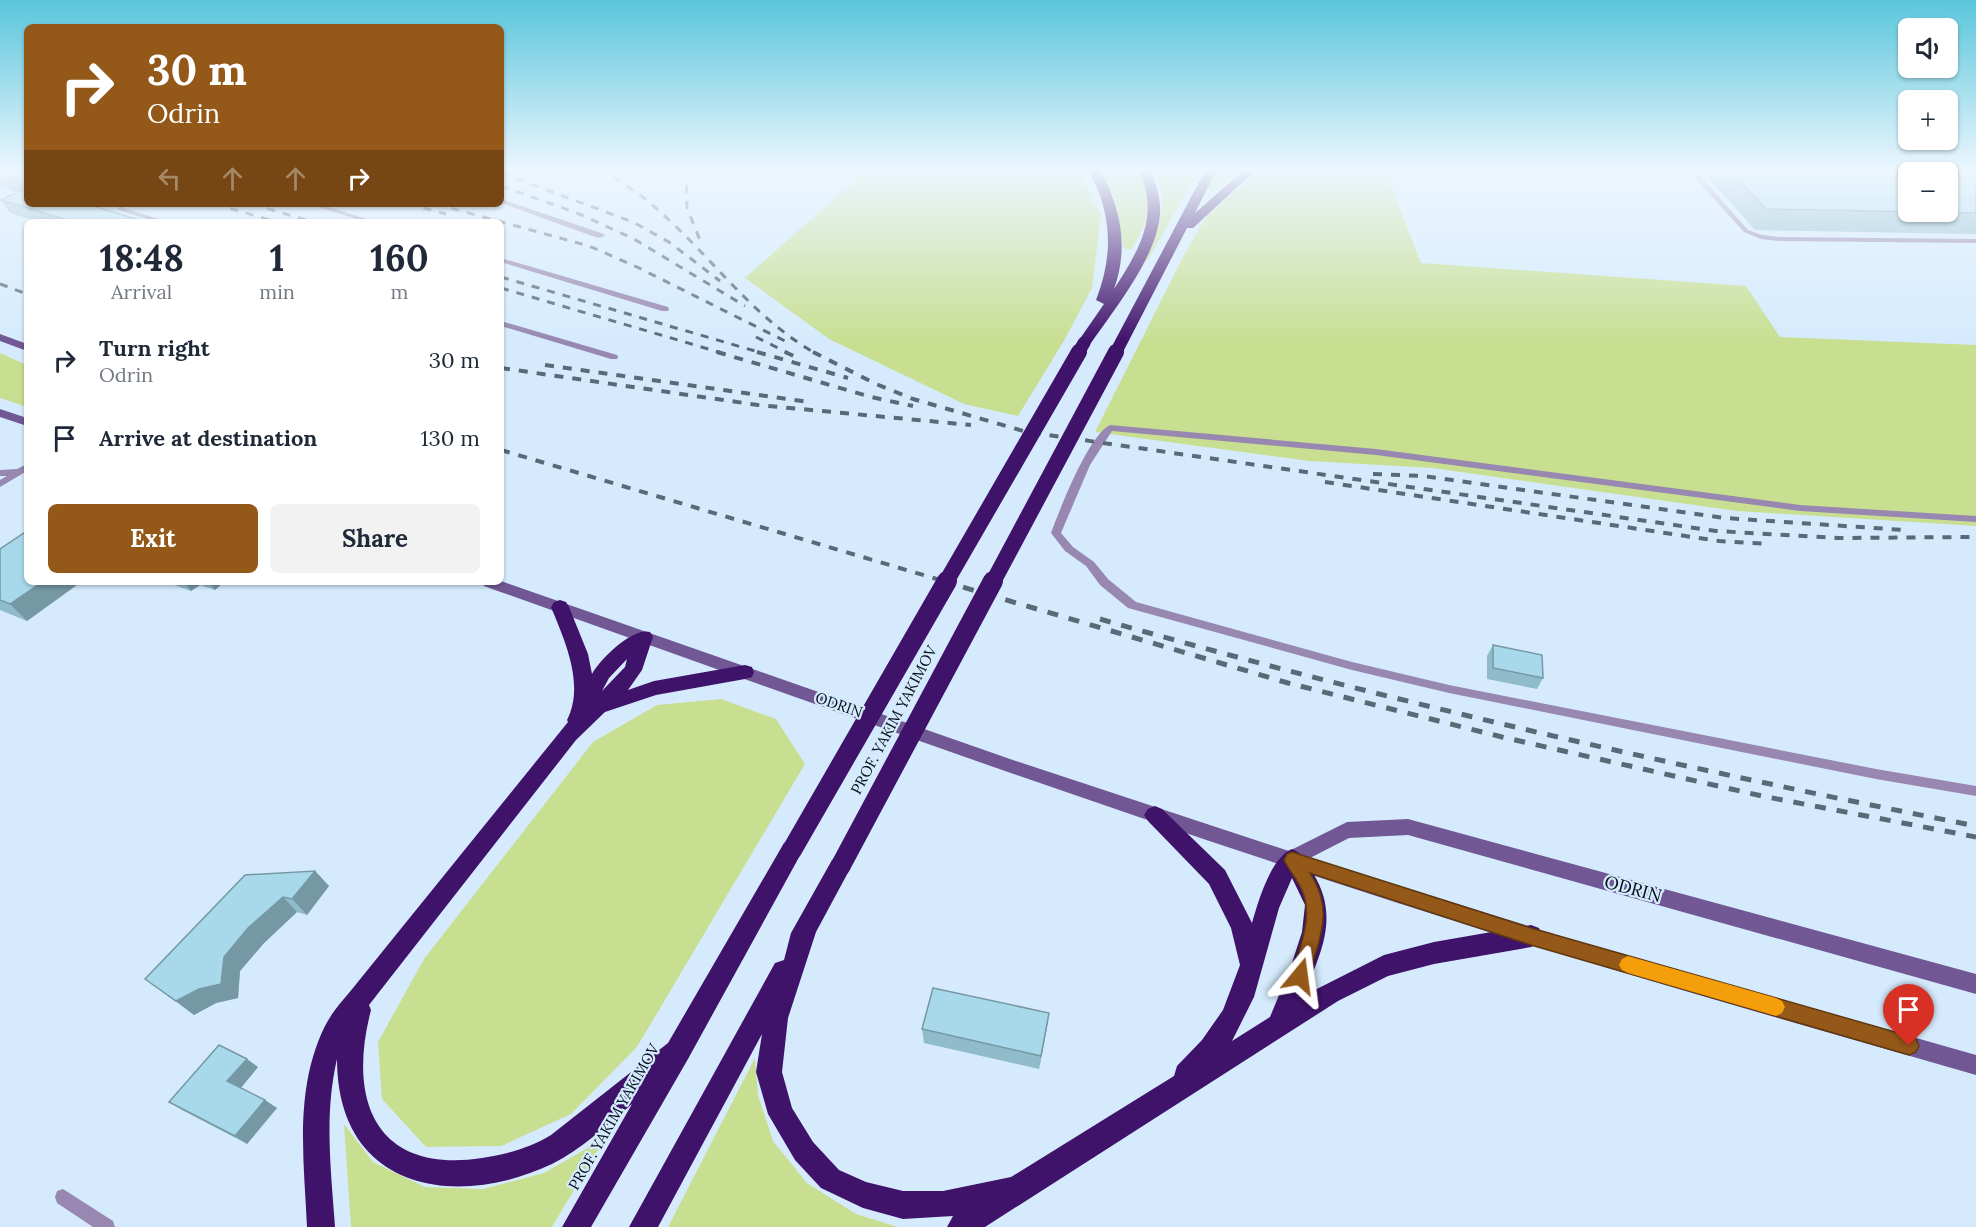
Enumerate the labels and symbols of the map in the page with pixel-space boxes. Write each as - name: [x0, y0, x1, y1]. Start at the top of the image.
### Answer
- street label: PROF. YAKIM YAKIMOV: [846, 641, 941, 797]
- street label: ODRIN: [813, 688, 865, 721]
- street label: ODRIN: [1602, 870, 1664, 907]
- position arrow: [1268, 944, 1332, 1008]
- pin: [1883, 984, 1934, 1046]
- street label: PROF. YAKIM YAKIMOV: [564, 1039, 664, 1193]

